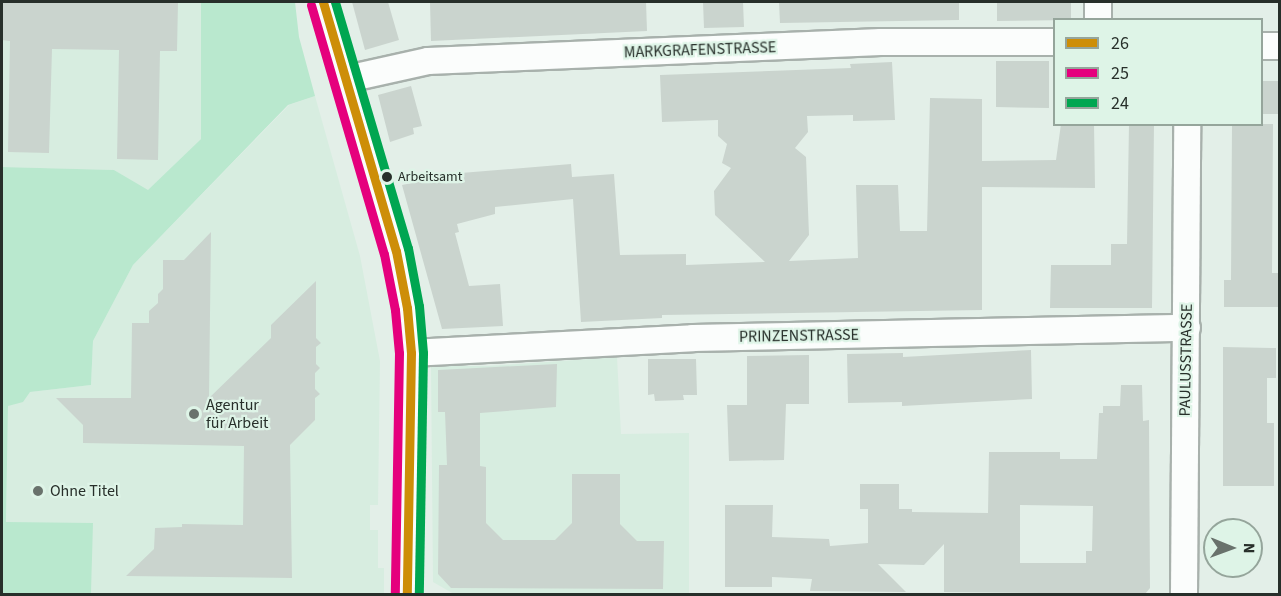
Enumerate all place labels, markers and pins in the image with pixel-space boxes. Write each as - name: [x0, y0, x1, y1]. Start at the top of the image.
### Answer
- place label: Arbeitsamt: [398, 169, 462, 185]
- marker: Arbeitsamt: [381, 171, 393, 183]
- place label: Agentur für Arbeit: [206, 395, 268, 433]
- marker: Agentur für Arbeit: [187, 407, 201, 421]
- place label: Ohne Titel: [50, 481, 119, 501]
- marker: Ohne Titel: [31, 484, 45, 498]

